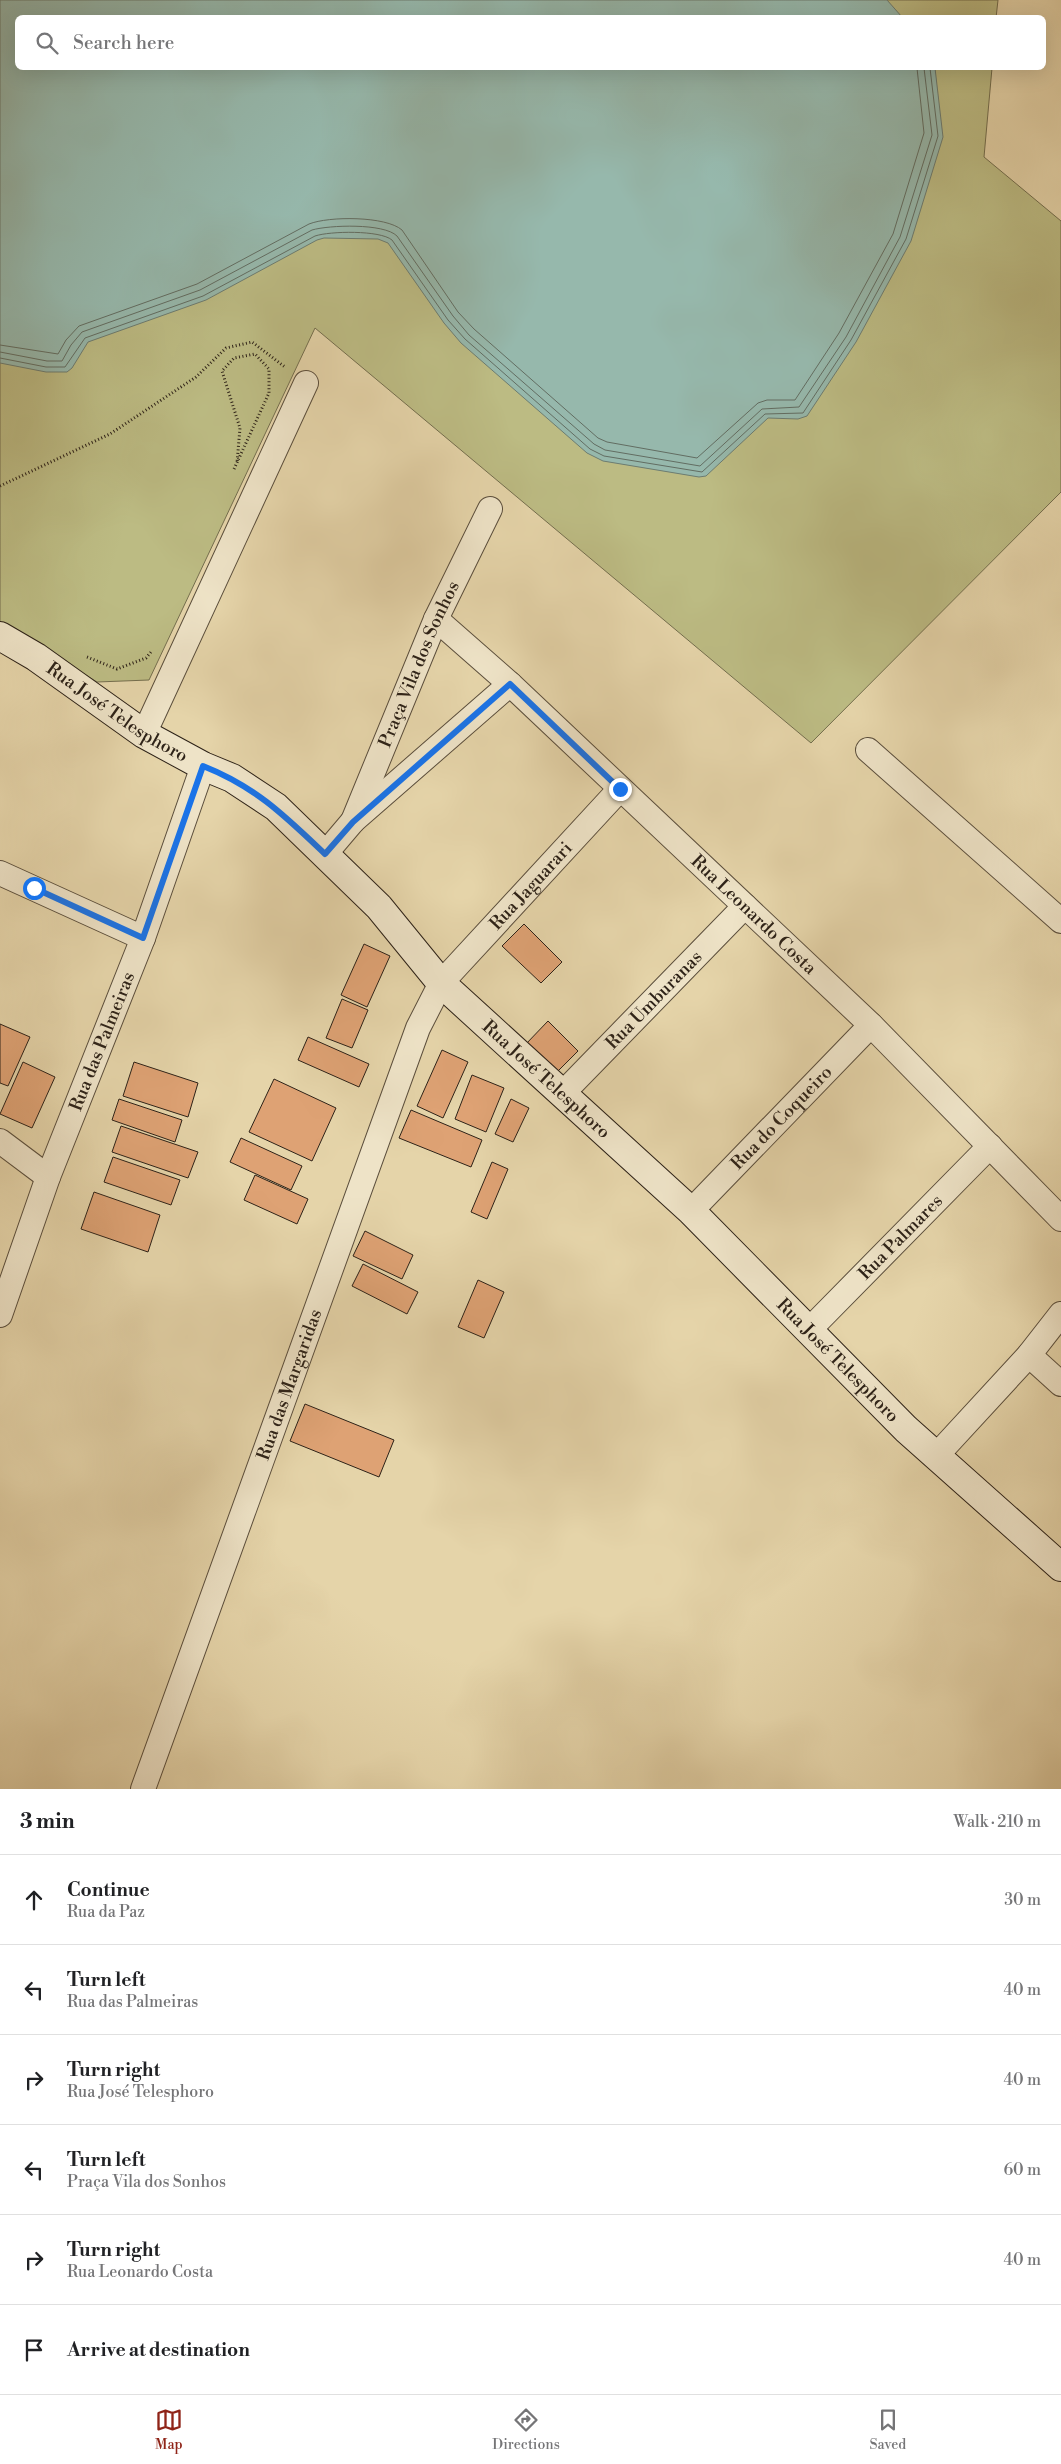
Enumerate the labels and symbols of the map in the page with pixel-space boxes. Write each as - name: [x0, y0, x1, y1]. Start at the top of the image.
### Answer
- street label: Praça Vila dos Sonhos: [373, 577, 464, 751]
- street label: Rua José Telesphoro: [42, 657, 192, 767]
- route end: [609, 778, 632, 801]
- street label: Rua Jaguarari: [484, 837, 577, 935]
- street label: Rua Leonardo Costa: [686, 850, 822, 980]
- route start: [23, 877, 46, 900]
- street label: Rua Umburanas: [600, 945, 707, 1054]
- street label: Rua das Palmeiras: [64, 968, 140, 1114]
- street label: Rua José Telesphoro: [478, 1015, 615, 1144]
- street label: Rua do Coqueiro: [726, 1061, 837, 1175]
- street label: Rua Palmares: [853, 1189, 948, 1285]
- street label: Rua José Telesphoro: [772, 1293, 904, 1427]
- street label: Rua das Margaridas: [251, 1306, 327, 1463]

